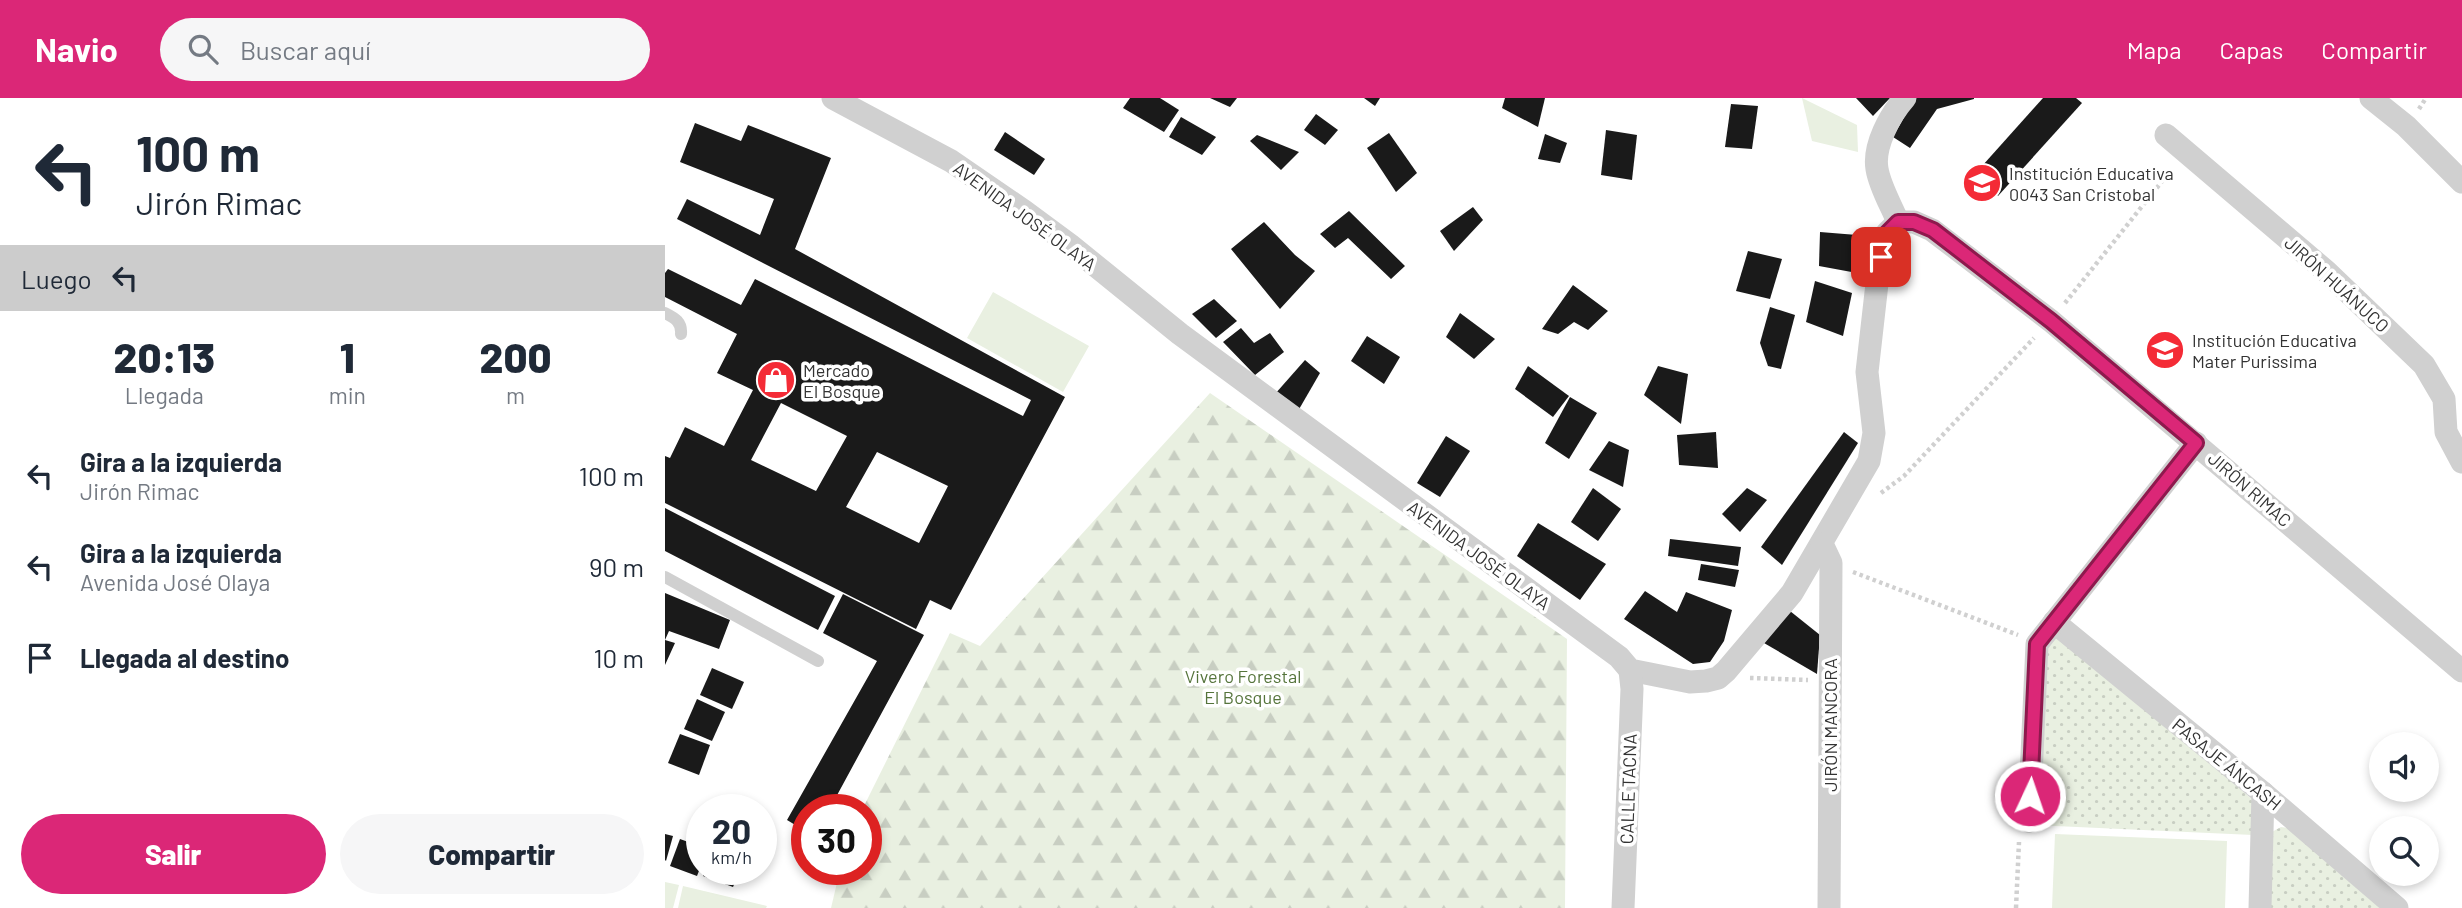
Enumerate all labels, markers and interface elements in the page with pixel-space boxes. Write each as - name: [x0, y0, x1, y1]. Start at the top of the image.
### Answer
- search box: [160, 18, 650, 81]
- text: Navio: [35, 29, 118, 69]
- icon: search: [184, 30, 222, 68]
- text: Buscar aquí: [240, 34, 371, 65]
- text: Mapa: [2127, 35, 2182, 64]
- text: Capas: [2220, 35, 2283, 64]
- text: Compartir: [2321, 35, 2427, 64]
- text: 100 m: [136, 123, 260, 182]
- icon: left: [21, 126, 112, 217]
- street label: AVENIDA JOSÉ OLAYA: [949, 157, 1101, 275]
- school or university icon: Institución Educativa 0043 San Cristobal: [1961, 162, 2003, 204]
- place label: Institución Educativa 0043 San Cristobal: [2009, 162, 2174, 205]
- text: Jirón Rimac: [136, 183, 302, 221]
- pin: [1851, 227, 1911, 287]
- street label: JIRÓN HUÁNUCO: [2280, 231, 2394, 337]
- icon: arrive: [1862, 238, 1900, 276]
- icon: left: [106, 259, 144, 297]
- text: Luego: [21, 263, 92, 294]
- school or university icon: Institución Educativa Mater Purissima: [2144, 329, 2186, 371]
- place label: Institución Educativa Mater Purissima: [2192, 329, 2357, 372]
- text: 20:13: [114, 331, 215, 381]
- text: 1: [340, 331, 355, 381]
- text: 200: [480, 331, 551, 381]
- shop icon: Mercado El Bosque: [755, 359, 797, 401]
- place label: Mercado El Bosque: [803, 359, 881, 402]
- text: Llegada: [125, 381, 204, 409]
- text: min: [329, 381, 366, 409]
- text: m: [506, 381, 525, 409]
- text: Gira a la izquierda: [80, 446, 282, 477]
- street label: JIRÓN RIMAC: [2204, 447, 2296, 531]
- icon: left: [21, 457, 59, 495]
- text: 100 m: [579, 460, 644, 491]
- text: Jirón Rimac: [80, 477, 199, 505]
- street label: AVENIDA JOSÉ OLAYA: [1403, 496, 1555, 614]
- text: Gira a la izquierda: [80, 537, 282, 568]
- icon: left: [21, 548, 59, 586]
- text: 90 m: [589, 551, 644, 582]
- text: Avenida José Olaya: [80, 568, 270, 596]
- icon: arrive: [21, 639, 59, 677]
- text: Llegada al destino: [80, 642, 289, 673]
- text: 10 m: [594, 642, 644, 673]
- street label: JIRÓN MANCORA: [1819, 658, 1841, 792]
- park label: Vivero Forestal El Bosque: [1185, 665, 1301, 708]
- street label: PASAJE ÁNCASH: [2168, 713, 2286, 815]
- map controls: [2369, 732, 2439, 886]
- button: sound: [2369, 732, 2439, 802]
- street label: CALLE TACNA: [1615, 733, 1641, 845]
- position arrow: [1993, 759, 2067, 833]
- speed limit sign: 30: [791, 794, 882, 885]
- text: 20: [712, 809, 751, 851]
- button: Salir: [21, 814, 326, 894]
- button: Compartir: [340, 814, 644, 894]
- button: search: [2369, 816, 2439, 886]
- text: km/h: [711, 846, 752, 868]

